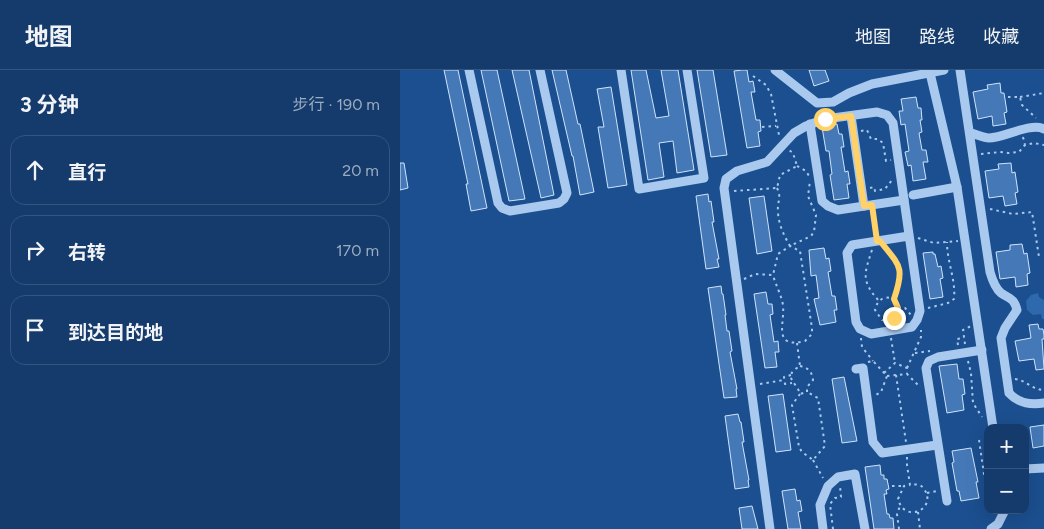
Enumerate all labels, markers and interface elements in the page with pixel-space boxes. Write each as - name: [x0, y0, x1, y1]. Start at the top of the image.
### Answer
- text: 地图: [25, 22, 73, 51]
- text: 地图: [855, 26, 891, 48]
- text: 路线: [919, 26, 955, 48]
- text: 收藏: [983, 26, 1019, 48]
- text: 3 分钟: [20, 92, 79, 117]
- text: 步行 · 190 m: [293, 95, 380, 114]
- route start: [814, 108, 837, 131]
- icon: ahead: [21, 156, 49, 184]
- text: 直行: [68, 161, 106, 184]
- text: 20 m: [342, 161, 379, 180]
- icon: right: [21, 236, 49, 264]
- text: 右转: [68, 241, 106, 264]
- text: 170 m: [336, 241, 379, 260]
- route end: [883, 307, 906, 330]
- icon: arrive: [21, 316, 49, 344]
- text: 到达目的地: [68, 321, 163, 344]
- map controls: [984, 424, 1029, 514]
- button: +: [984, 424, 1029, 469]
- button: −: [984, 469, 1029, 514]

